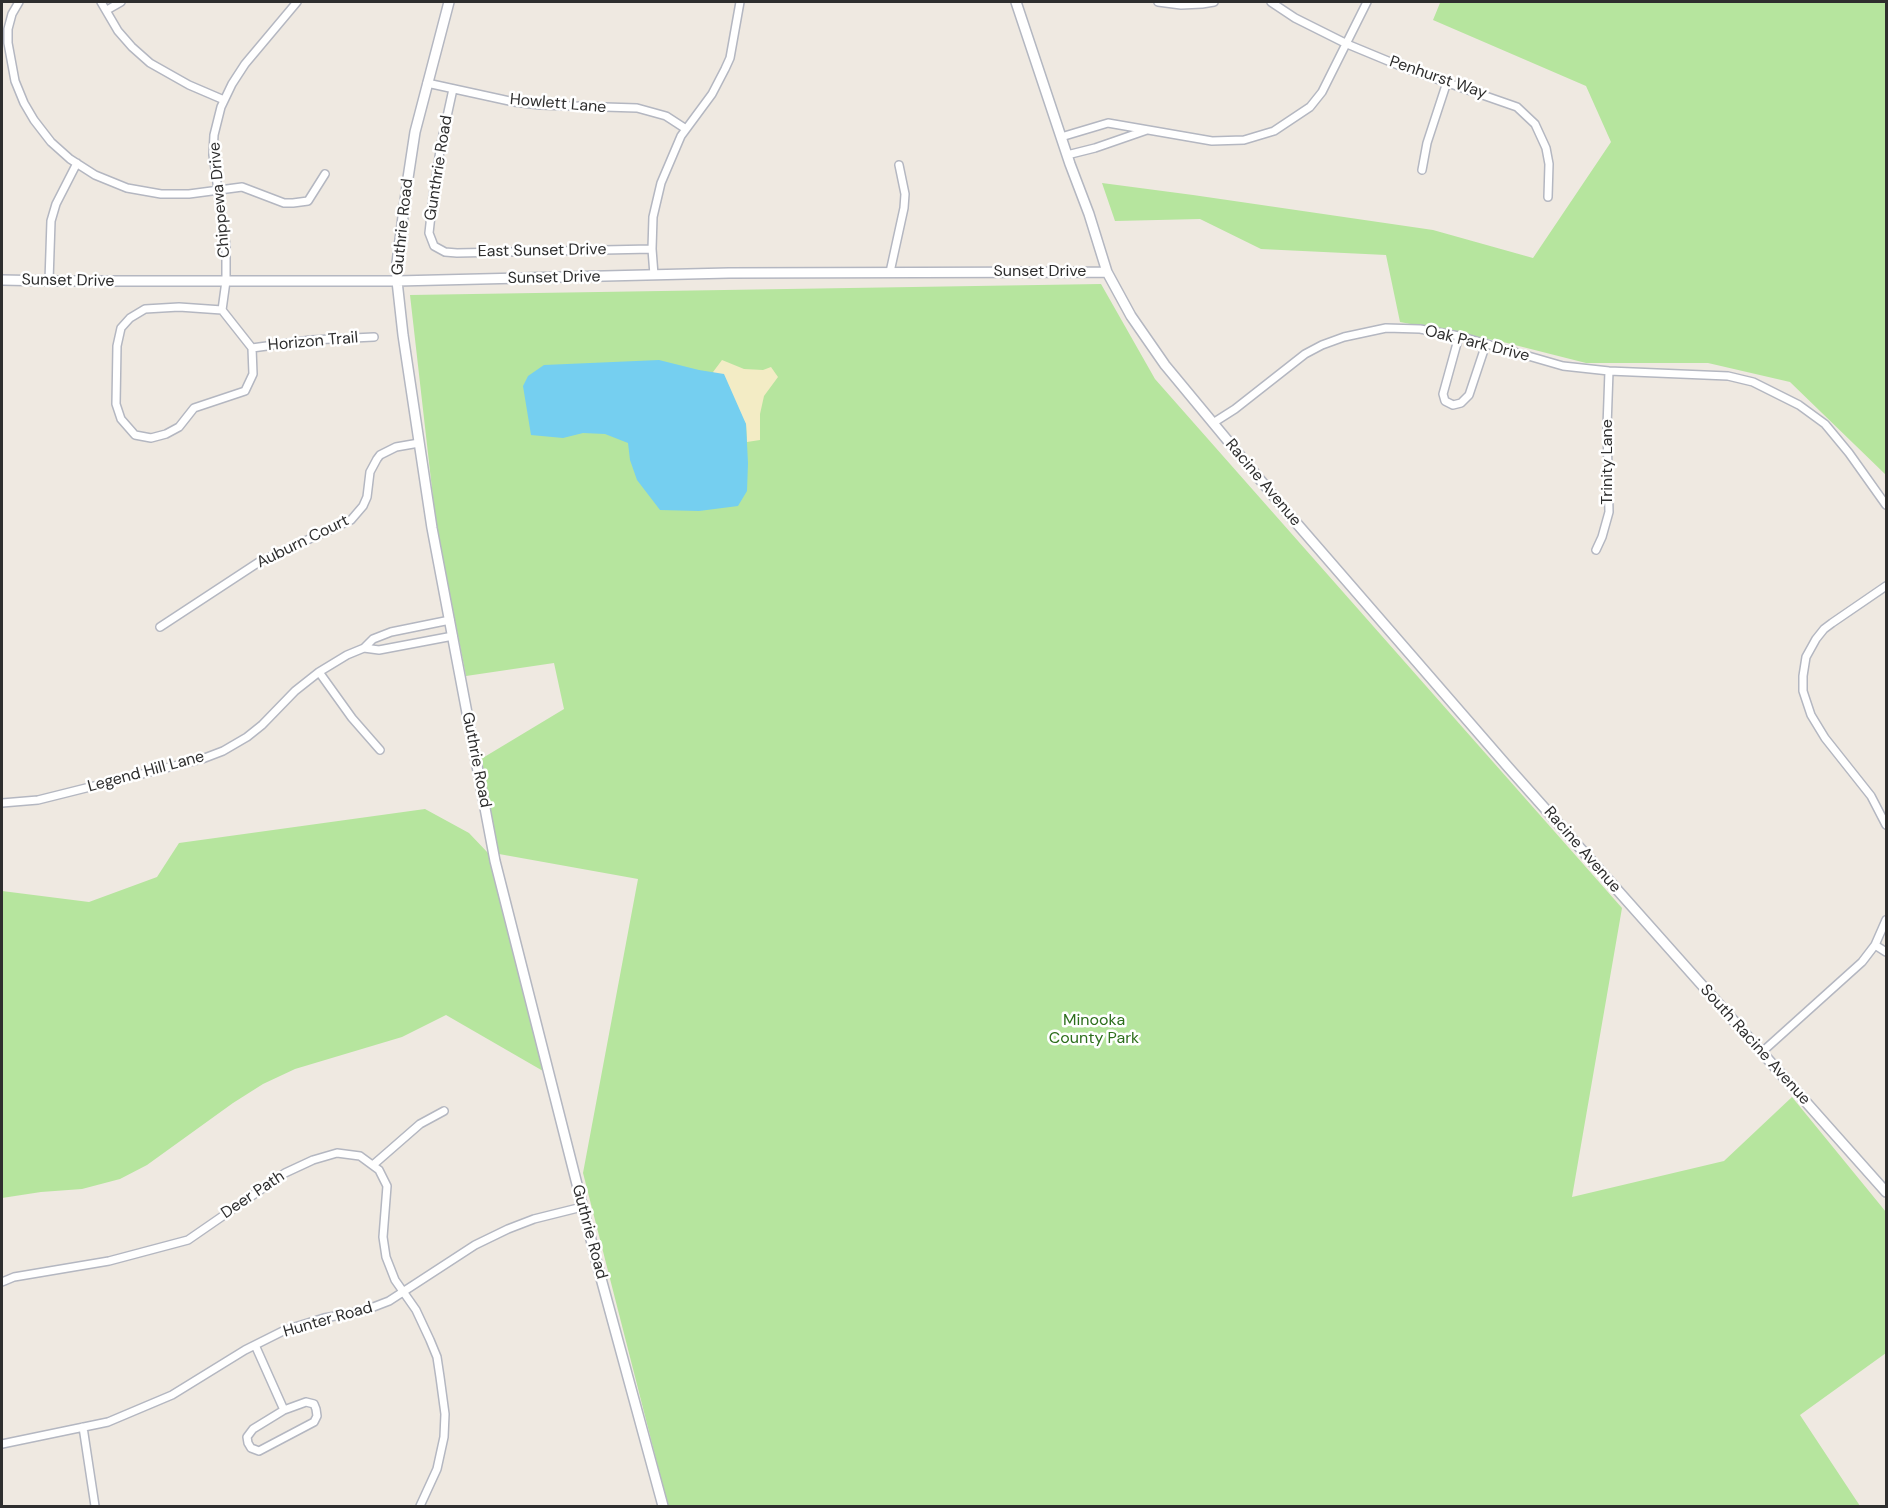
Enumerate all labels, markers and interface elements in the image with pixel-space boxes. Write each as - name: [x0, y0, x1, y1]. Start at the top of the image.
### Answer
- street label: Penhurst Way: [1387, 52, 1489, 104]
- street label: Howlett Lane: [509, 90, 607, 118]
- street label: Gunthrie Road: [421, 114, 457, 222]
- street label: Chippewa Drive: [205, 141, 235, 259]
- street label: Guthrie Road: [388, 178, 418, 276]
- street label: East Sunset Drive: [477, 240, 607, 262]
- street label: Sunset Drive: [994, 262, 1086, 282]
- street label: Sunset Drive: [507, 268, 601, 288]
- street label: Sunset Drive: [21, 271, 115, 291]
- street label: Oak Park Drive: [1423, 322, 1531, 366]
- street label: Horizon Trail: [267, 328, 359, 356]
- street label: Trinity Lane: [1598, 419, 1618, 505]
- street label: Racine Avenue: [1221, 436, 1305, 530]
- street label: Auburn Court: [254, 511, 352, 573]
- street label: Guthrie Road: [457, 711, 495, 809]
- street label: Legend Hill Lane: [86, 747, 206, 797]
- street label: Racine Avenue: [1539, 803, 1625, 897]
- street label: South Racine Avenue: [1696, 981, 1814, 1109]
- park label: Minooka County Park: [1049, 1011, 1139, 1049]
- street label: Deer Path: [218, 1167, 288, 1223]
- street label: Guthrie Road: [567, 1183, 611, 1281]
- street label: Hunter Road: [281, 1298, 375, 1342]

